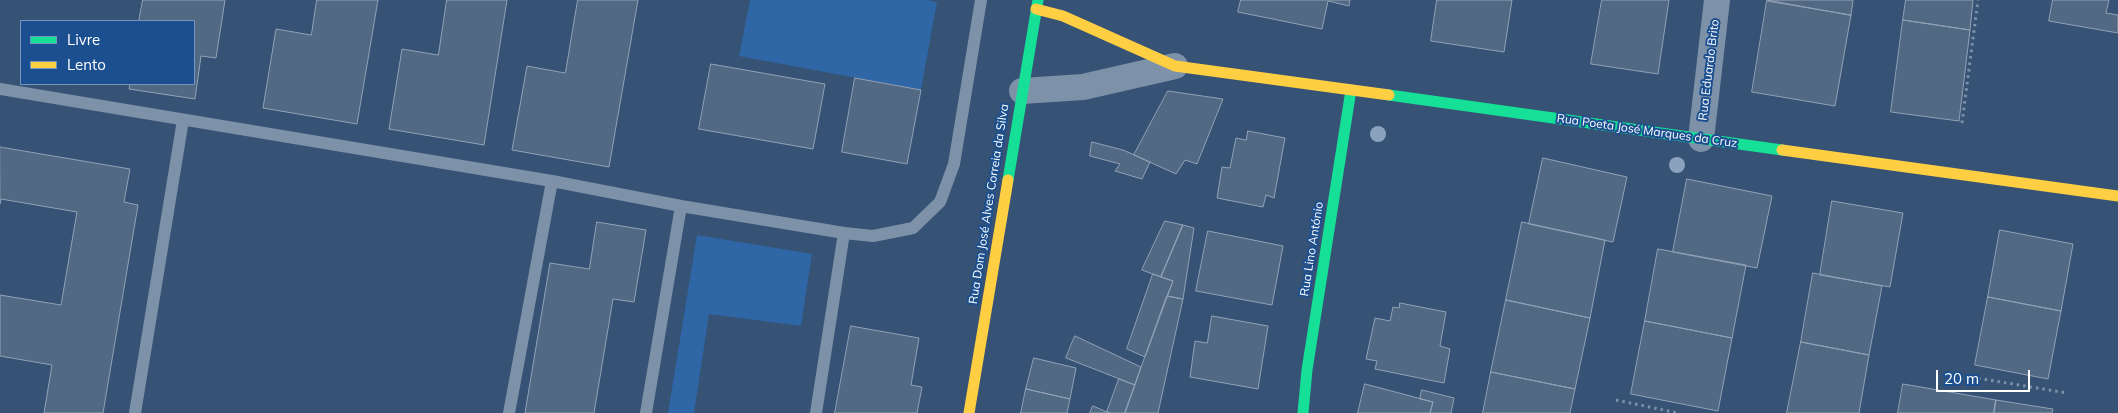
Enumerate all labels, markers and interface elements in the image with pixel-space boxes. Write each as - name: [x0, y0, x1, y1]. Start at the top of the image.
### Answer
- street label: Rua Eduardo Brito: [1696, 19, 1722, 121]
- legend: [20, 20, 195, 85]
- text: Livre: [67, 30, 100, 49]
- text: Lento: [67, 55, 106, 74]
- street label: Rua Dom José Alves Correia da Silva: [966, 103, 1012, 305]
- street label: Rua Poeta José Marques da Cruz: [1556, 111, 1738, 151]
- street label: Rua Lino António: [1297, 201, 1327, 297]
- scale bar: [1938, 360, 2032, 392]
- text: 20 m: [1944, 369, 1979, 388]

